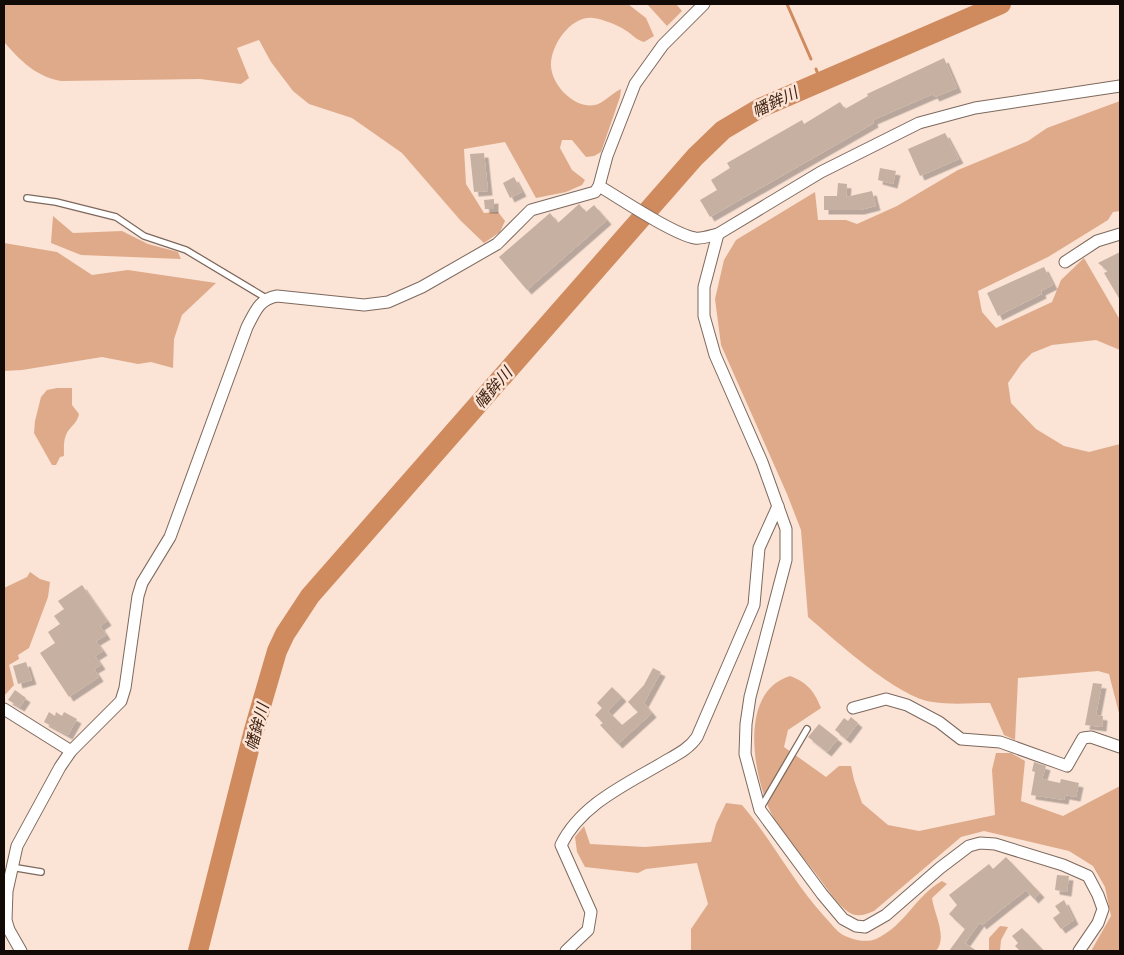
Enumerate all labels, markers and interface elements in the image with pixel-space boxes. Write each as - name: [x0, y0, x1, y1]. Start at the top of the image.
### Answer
- water label: 幡鉾川: [749, 81, 803, 122]
- water label: 幡鉾川: [469, 361, 518, 413]
- water label: 幡鉾川: [241, 699, 274, 753]

